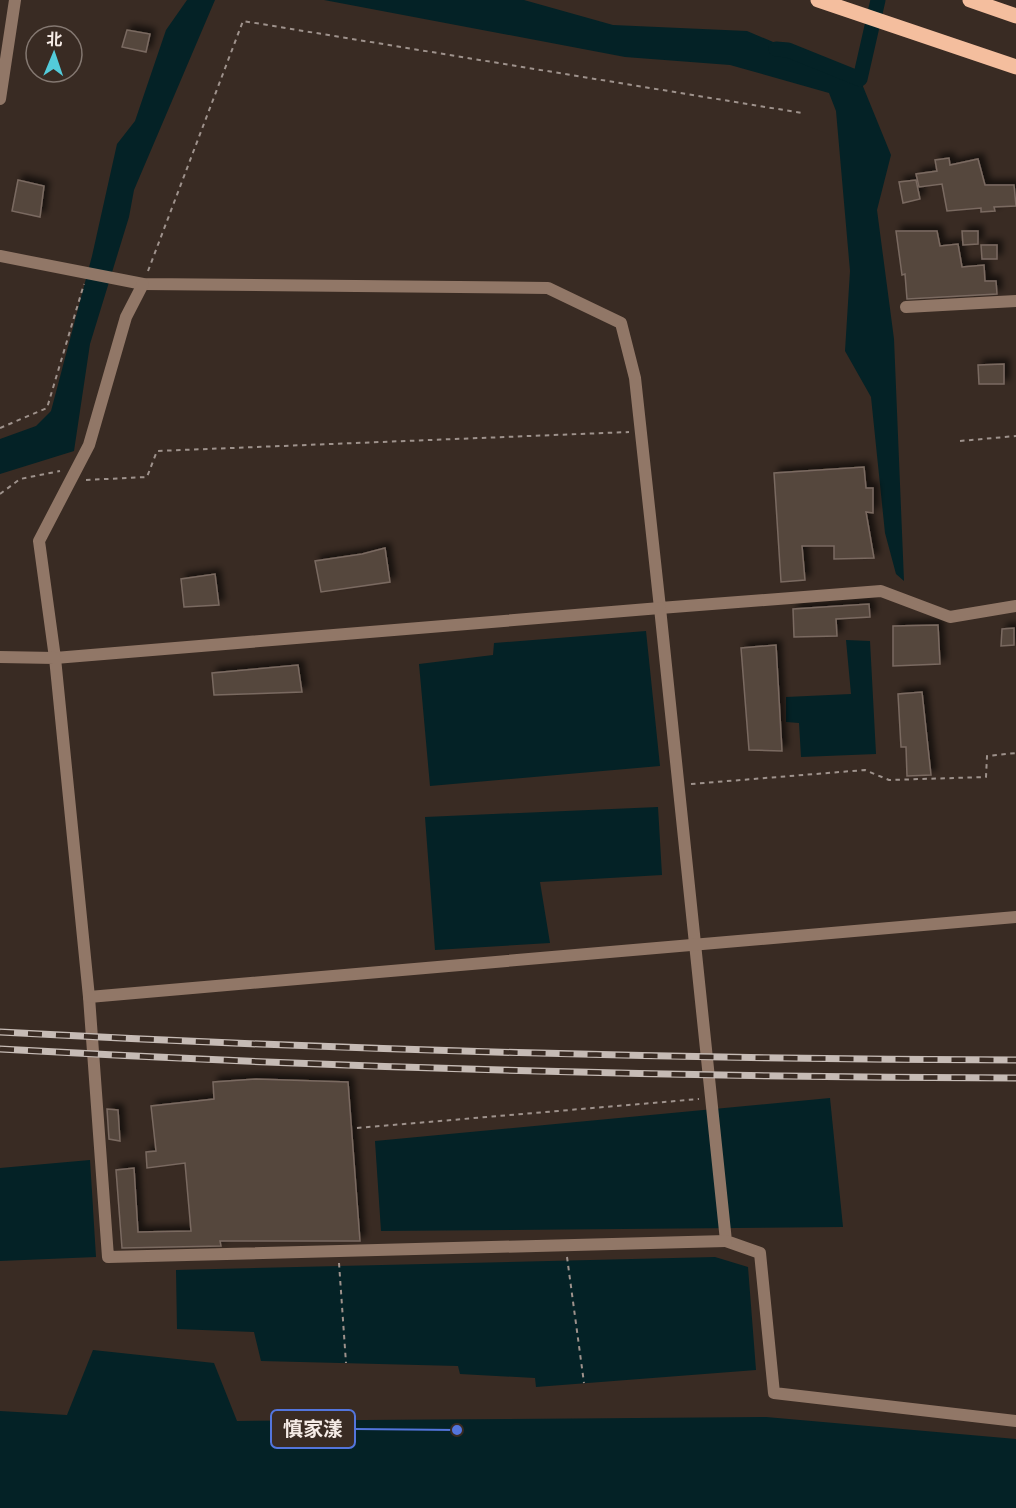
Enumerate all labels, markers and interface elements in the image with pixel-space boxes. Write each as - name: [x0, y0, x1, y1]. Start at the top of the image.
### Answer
- north arrow: [24, 24, 84, 84]
- text: 北: [46, 29, 63, 49]
- callout: 慎家漾: [271, 1410, 355, 1448]
- text: 慎家漾: [283, 1415, 343, 1442]

